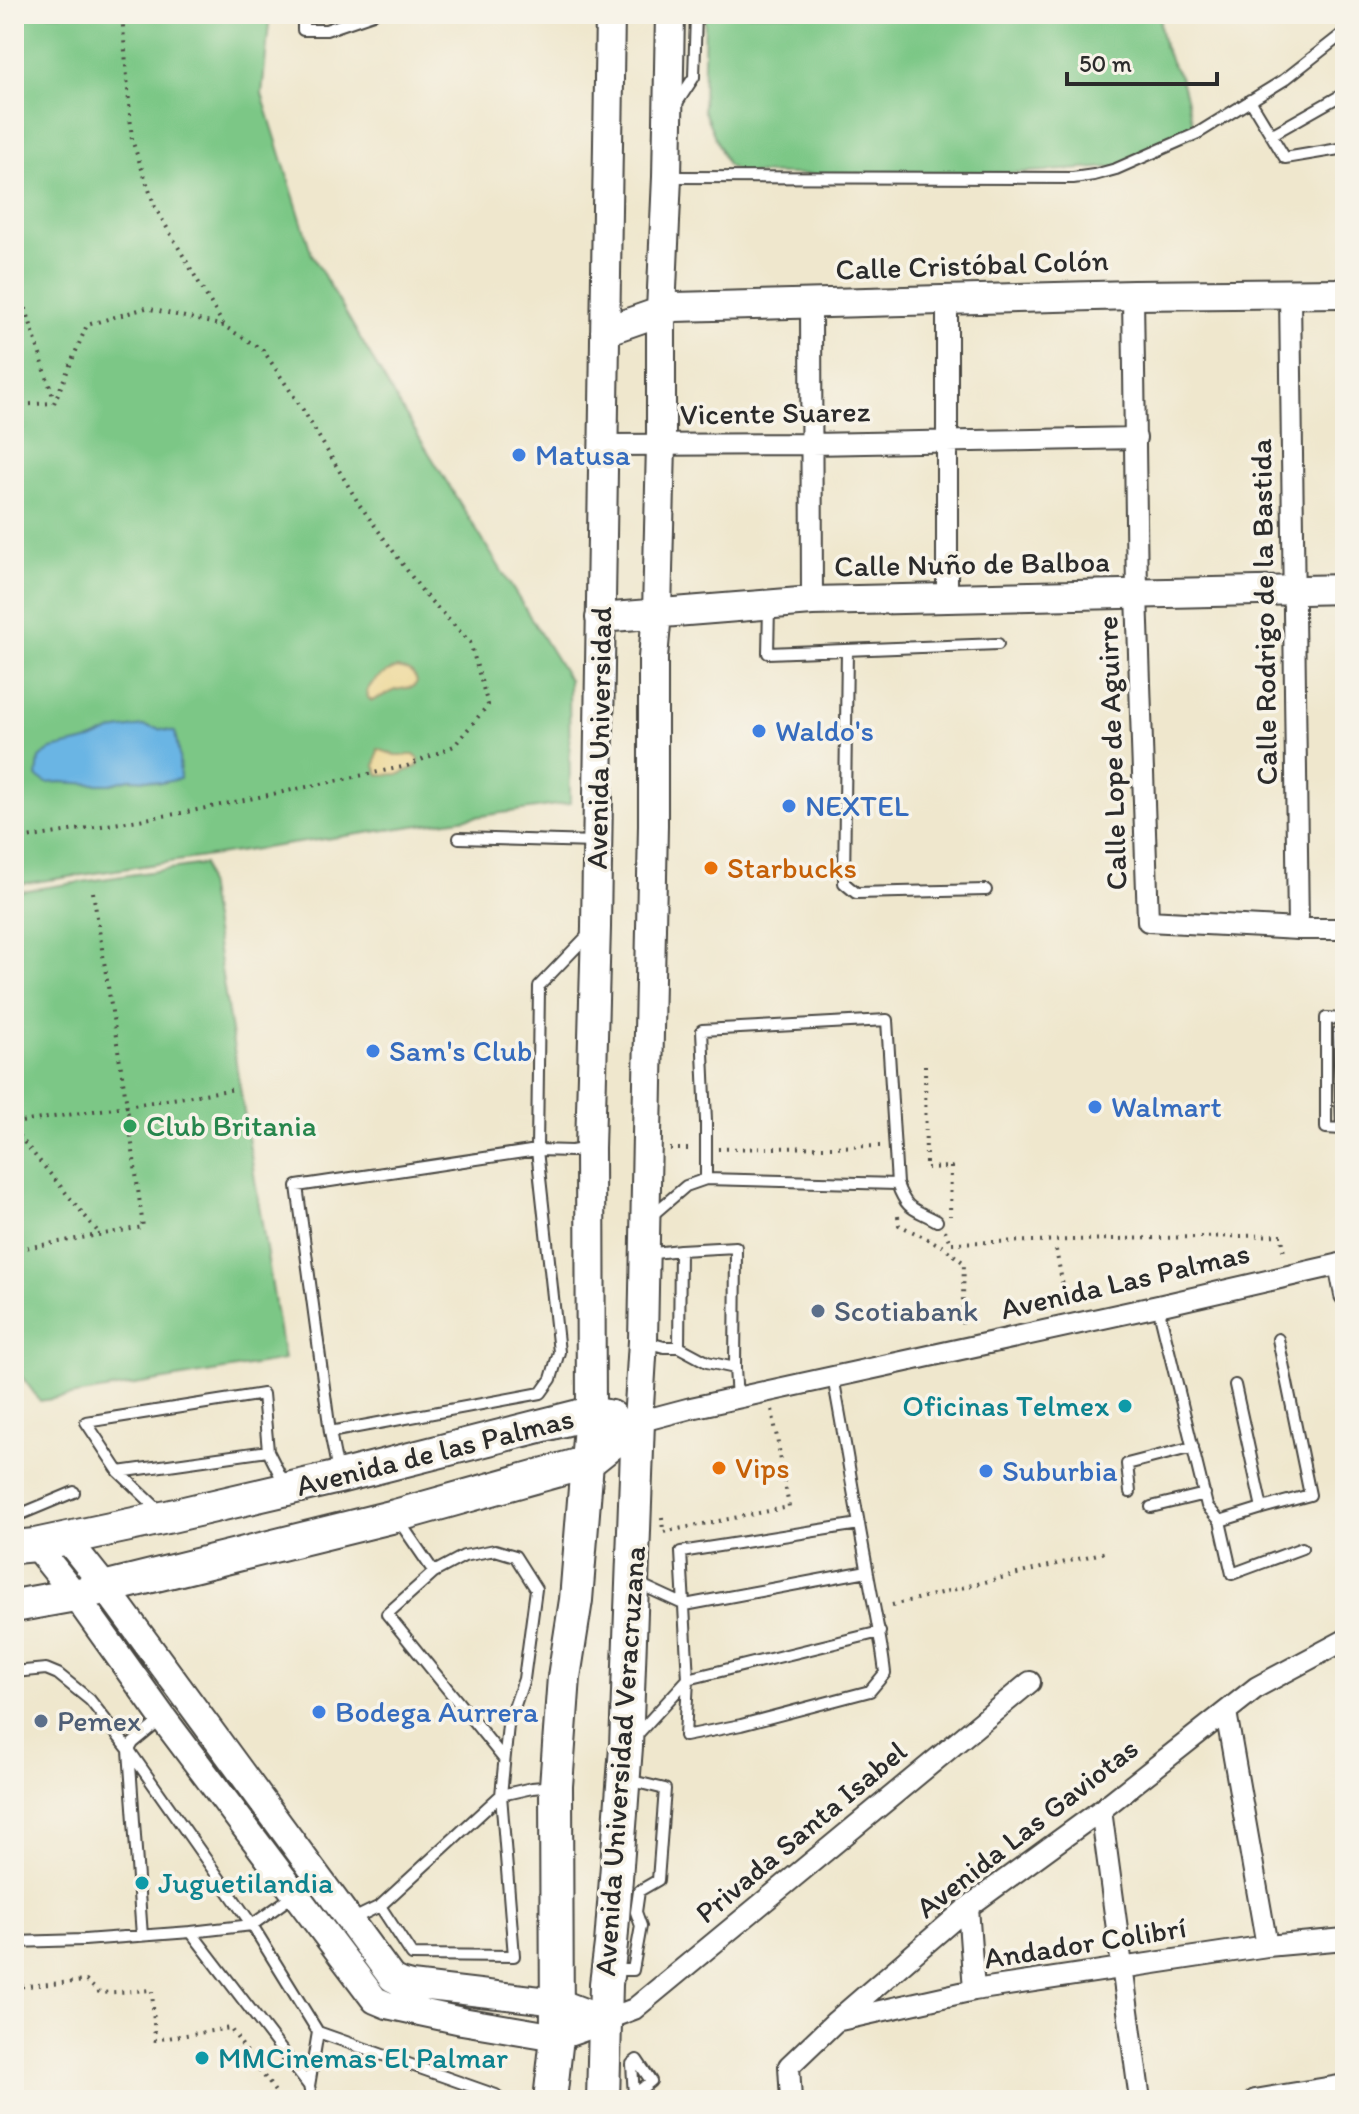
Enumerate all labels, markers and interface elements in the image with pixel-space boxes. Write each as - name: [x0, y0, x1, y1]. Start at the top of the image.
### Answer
- scale bar: [1067, 36, 1217, 86]
- text: 50 m: [1079, 49, 1132, 78]
- street label: Calle Cristóbal Colón: [835, 241, 1109, 288]
- street label: Vicente Suarez: [679, 392, 871, 433]
- place label: Matusa: [535, 436, 631, 473]
- street label: Calle Rodrigo de la Bastida: [1242, 438, 1285, 786]
- marker: Matusa: [510, 446, 528, 464]
- street label: Calle Nuño de Balboa: [834, 543, 1110, 584]
- street label: Avenida Universidad: [578, 606, 619, 870]
- street label: Calle Lope de Aguirre: [1088, 615, 1135, 891]
- place label: Waldo's: [775, 712, 874, 749]
- marker: Waldo's: [750, 722, 768, 740]
- place label: NEXTEL: [805, 787, 909, 824]
- marker: NEXTEL: [780, 797, 798, 815]
- place label: Starbucks: [727, 849, 857, 886]
- marker: Starbucks: [702, 859, 720, 877]
- place label: Sam's Club: [389, 1032, 532, 1069]
- marker: Sam's Club: [364, 1042, 382, 1060]
- place label: Walmart: [1111, 1088, 1222, 1125]
- marker: Walmart: [1086, 1098, 1104, 1116]
- place label: Club Britania: [146, 1107, 317, 1144]
- marker: Club Britania: [121, 1117, 139, 1135]
- street label: Avenida Las Palmas: [997, 1234, 1253, 1327]
- place label: Scotiabank: [834, 1292, 978, 1329]
- marker: Scotiabank: [809, 1302, 827, 1320]
- place label: Oficinas Telmex: [902, 1387, 1109, 1424]
- marker: Oficinas Telmex: [1116, 1397, 1134, 1415]
- street label: Avenida de las Palmas: [292, 1399, 577, 1504]
- place label: Vips: [735, 1449, 790, 1486]
- place label: Suburbia: [1002, 1452, 1118, 1489]
- marker: Vips: [710, 1459, 728, 1477]
- marker: Suburbia: [977, 1462, 995, 1480]
- street label: Avenida Universidad Veracruzana: [586, 1544, 653, 1977]
- place label: Bodega Aurrera: [335, 1693, 539, 1730]
- place label: Pemex: [57, 1702, 141, 1739]
- marker: Bodega Aurrera: [310, 1703, 328, 1721]
- marker: Pemex: [32, 1712, 50, 1730]
- street label: Avenida Las Gaviotas: [908, 1729, 1145, 1926]
- street label: Privada Santa Isabel: [687, 1732, 914, 1931]
- place label: Juguetilandia: [158, 1864, 334, 1901]
- marker: Juguetilandia: [133, 1874, 151, 1892]
- street label: Andador Colibrí: [981, 1908, 1189, 1977]
- place label: MMCinemas El Palmar: [218, 2039, 508, 2076]
- marker: MMCinemas El Palmar: [193, 2049, 211, 2067]

